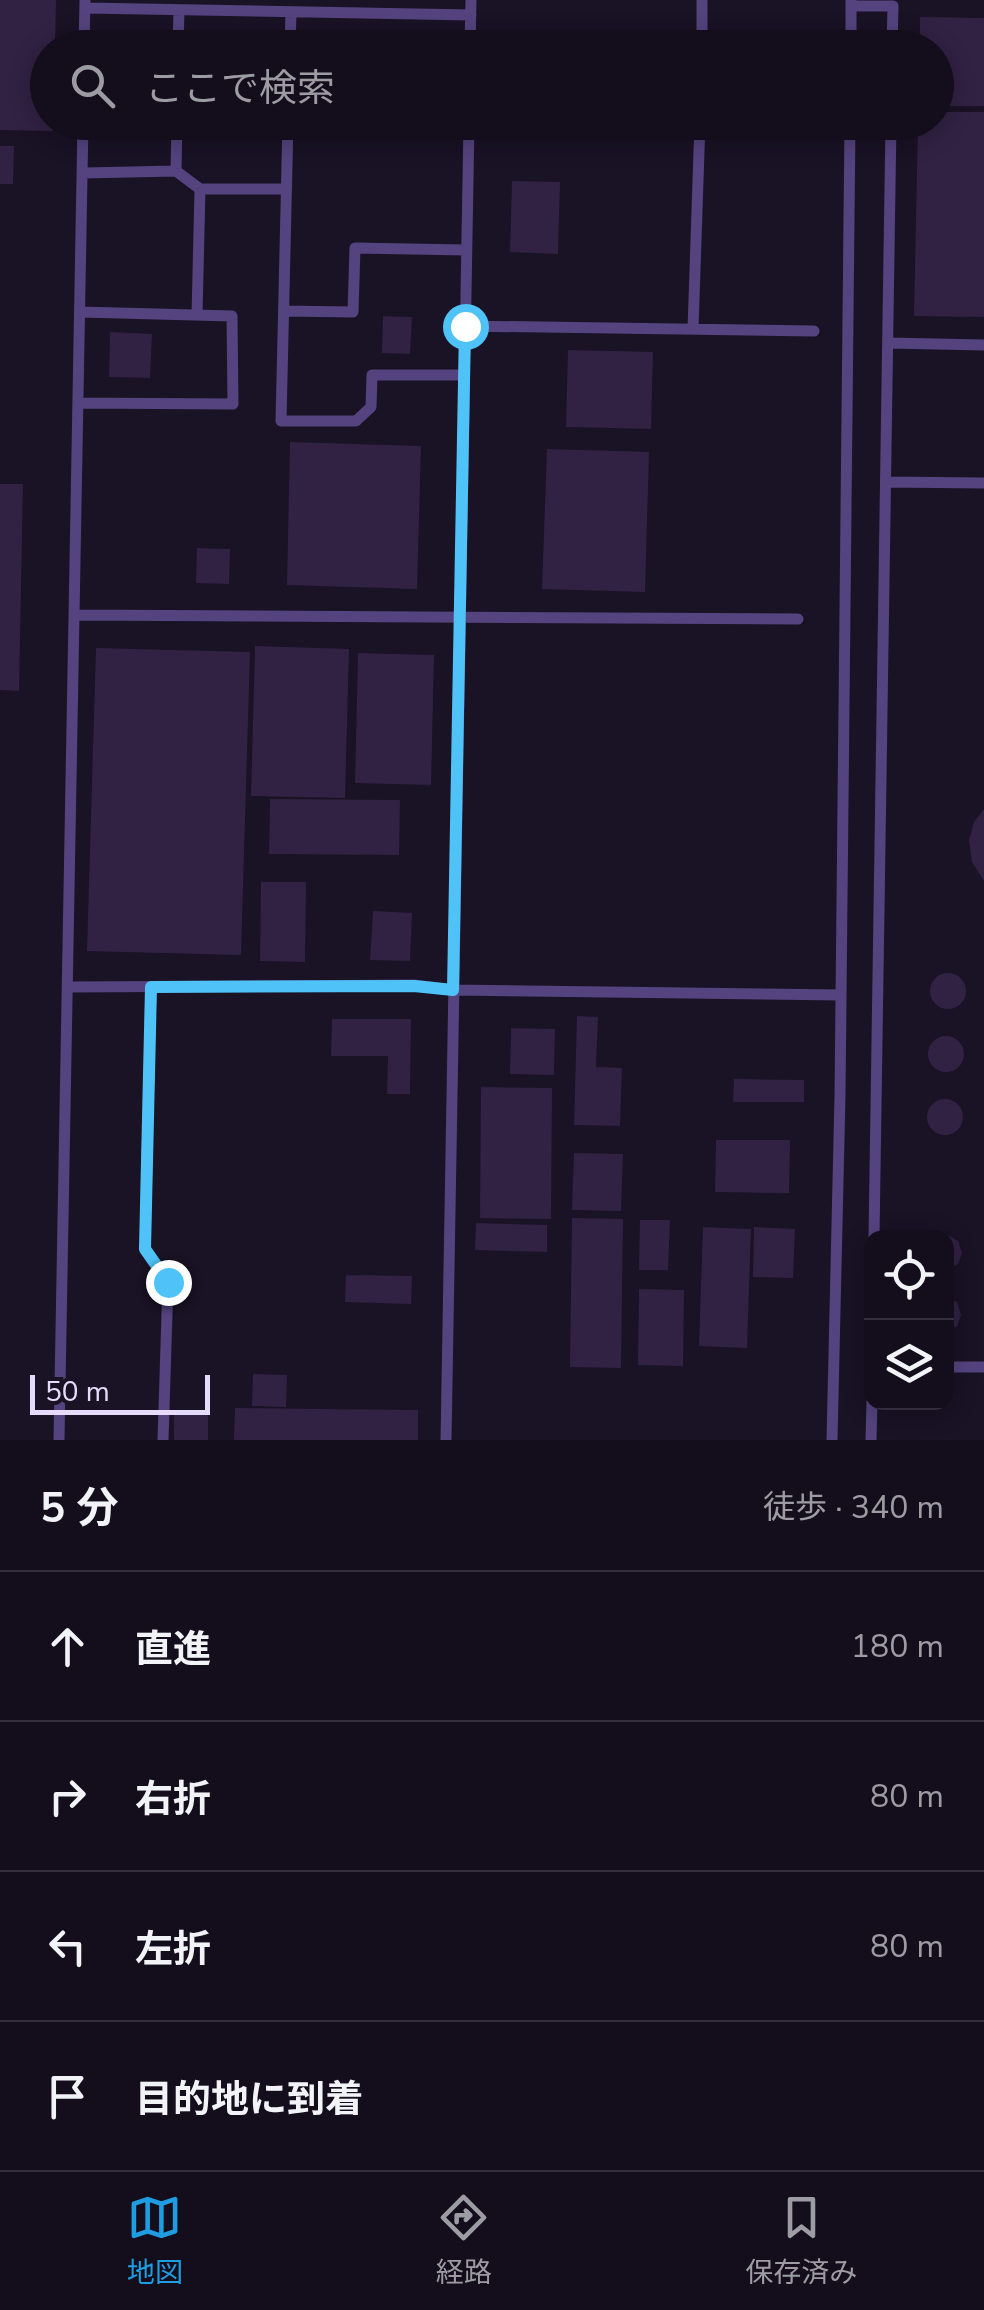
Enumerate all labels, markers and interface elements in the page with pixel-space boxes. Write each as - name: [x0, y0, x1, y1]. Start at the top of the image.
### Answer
- search box: [30, 30, 954, 140]
- icon: search: [65, 58, 120, 113]
- text: ここで検索: [145, 63, 335, 114]
- route start: [443, 304, 489, 350]
- map controls: [864, 1230, 954, 1410]
- button: locate: [864, 1230, 954, 1320]
- route end: [146, 1260, 192, 1306]
- button: layers: [864, 1320, 954, 1410]
- scale bar: [30, 1370, 210, 1414]
- text: 50 m: [45, 1373, 110, 1411]
- text: 5 分: [40, 1480, 119, 1537]
- text: 徒歩 · 340 m: [763, 1486, 944, 1529]
- icon: ahead: [40, 1619, 95, 1674]
- text: 直進: [135, 1624, 211, 1675]
- text: 180 m: [851, 1625, 944, 1668]
- icon: right: [40, 1769, 95, 1824]
- text: 右折: [135, 1774, 211, 1825]
- text: 80 m: [870, 1775, 944, 1818]
- icon: left: [40, 1919, 95, 1974]
- text: 左折: [135, 1924, 211, 1975]
- text: 80 m: [870, 1925, 944, 1968]
- icon: arrive: [40, 2069, 95, 2124]
- text: 目的地に到着: [135, 2074, 363, 2125]
- tab: 地図: [127, 2190, 183, 2292]
- tab: 経路: [436, 2190, 492, 2292]
- tab: 保存済み: [745, 2190, 857, 2292]

